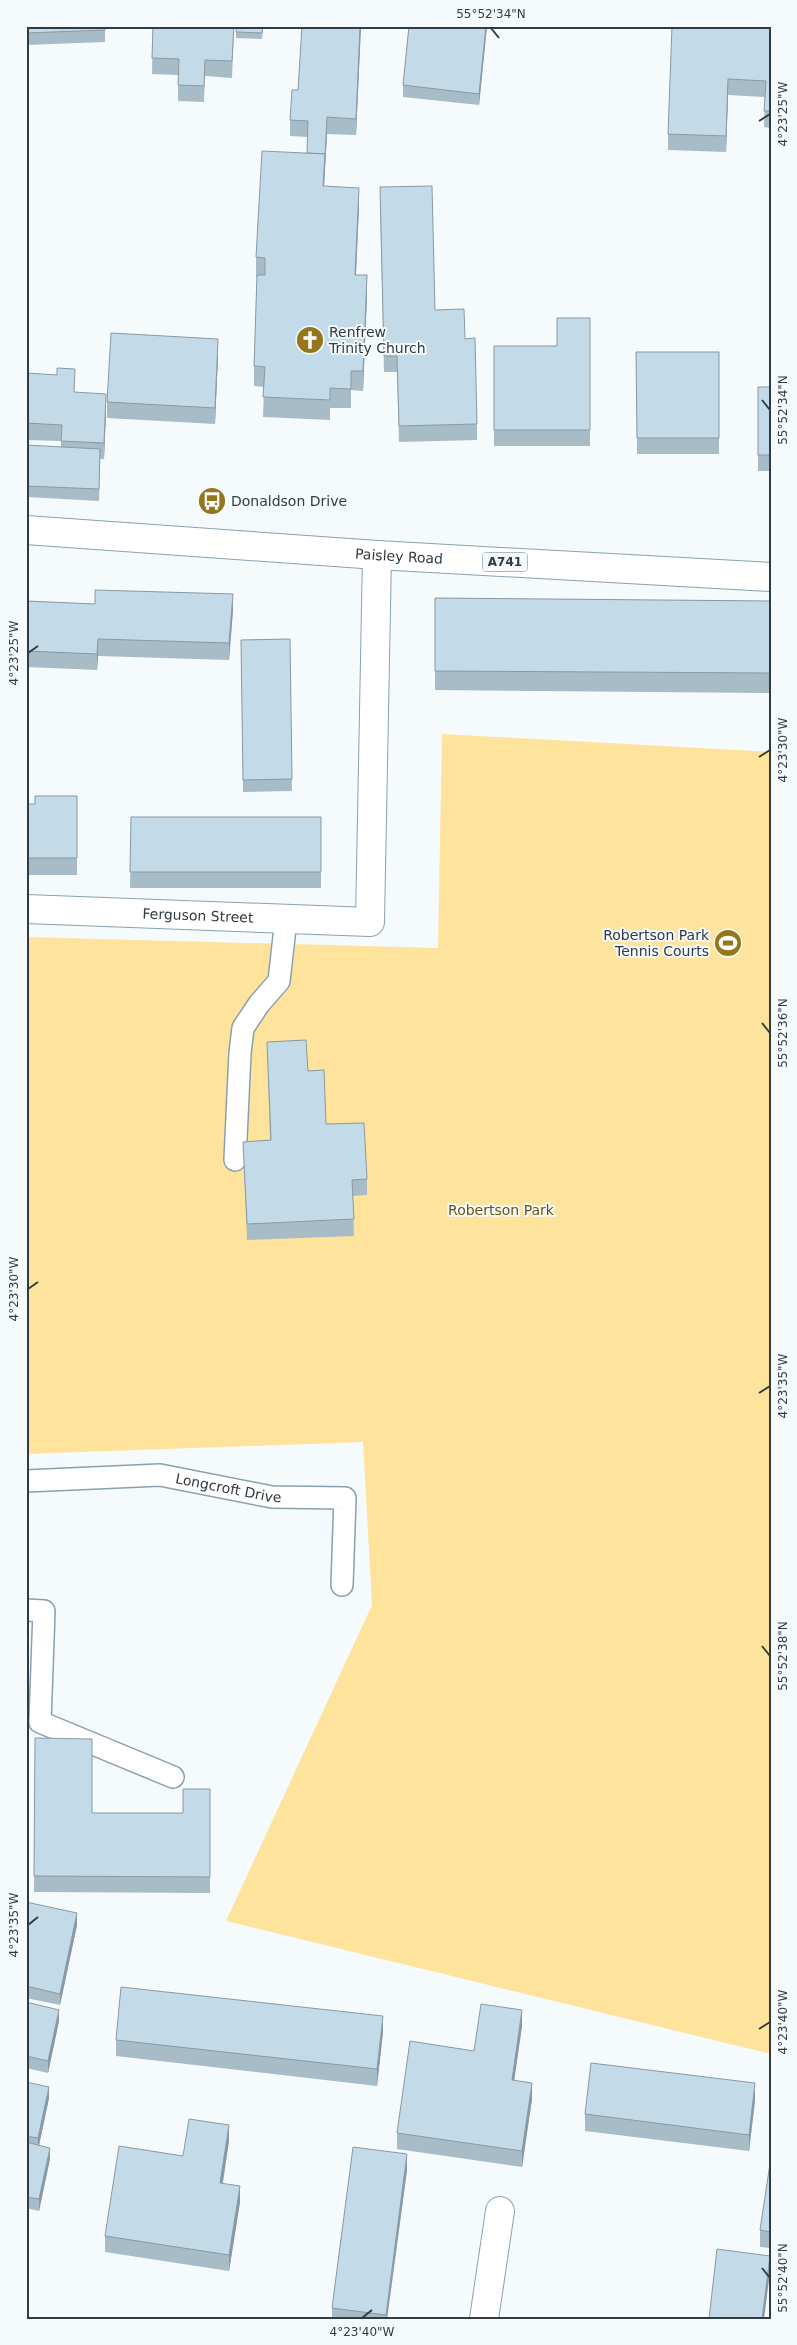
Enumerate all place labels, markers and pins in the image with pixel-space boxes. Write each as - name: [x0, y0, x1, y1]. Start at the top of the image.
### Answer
- place label: Renfrew Trinity Church: [328, 324, 426, 356]
- church icon: Renfrew Trinity Church: [295, 325, 325, 355]
- bus stop icon: Donaldson Drive: [197, 486, 227, 516]
- place label: Donaldson Drive: [231, 493, 347, 509]
- place label: Robertson Park Tennis Courts: [603, 927, 710, 959]
- sports icon: Robertson Park Tennis Courts: [713, 928, 743, 958]

